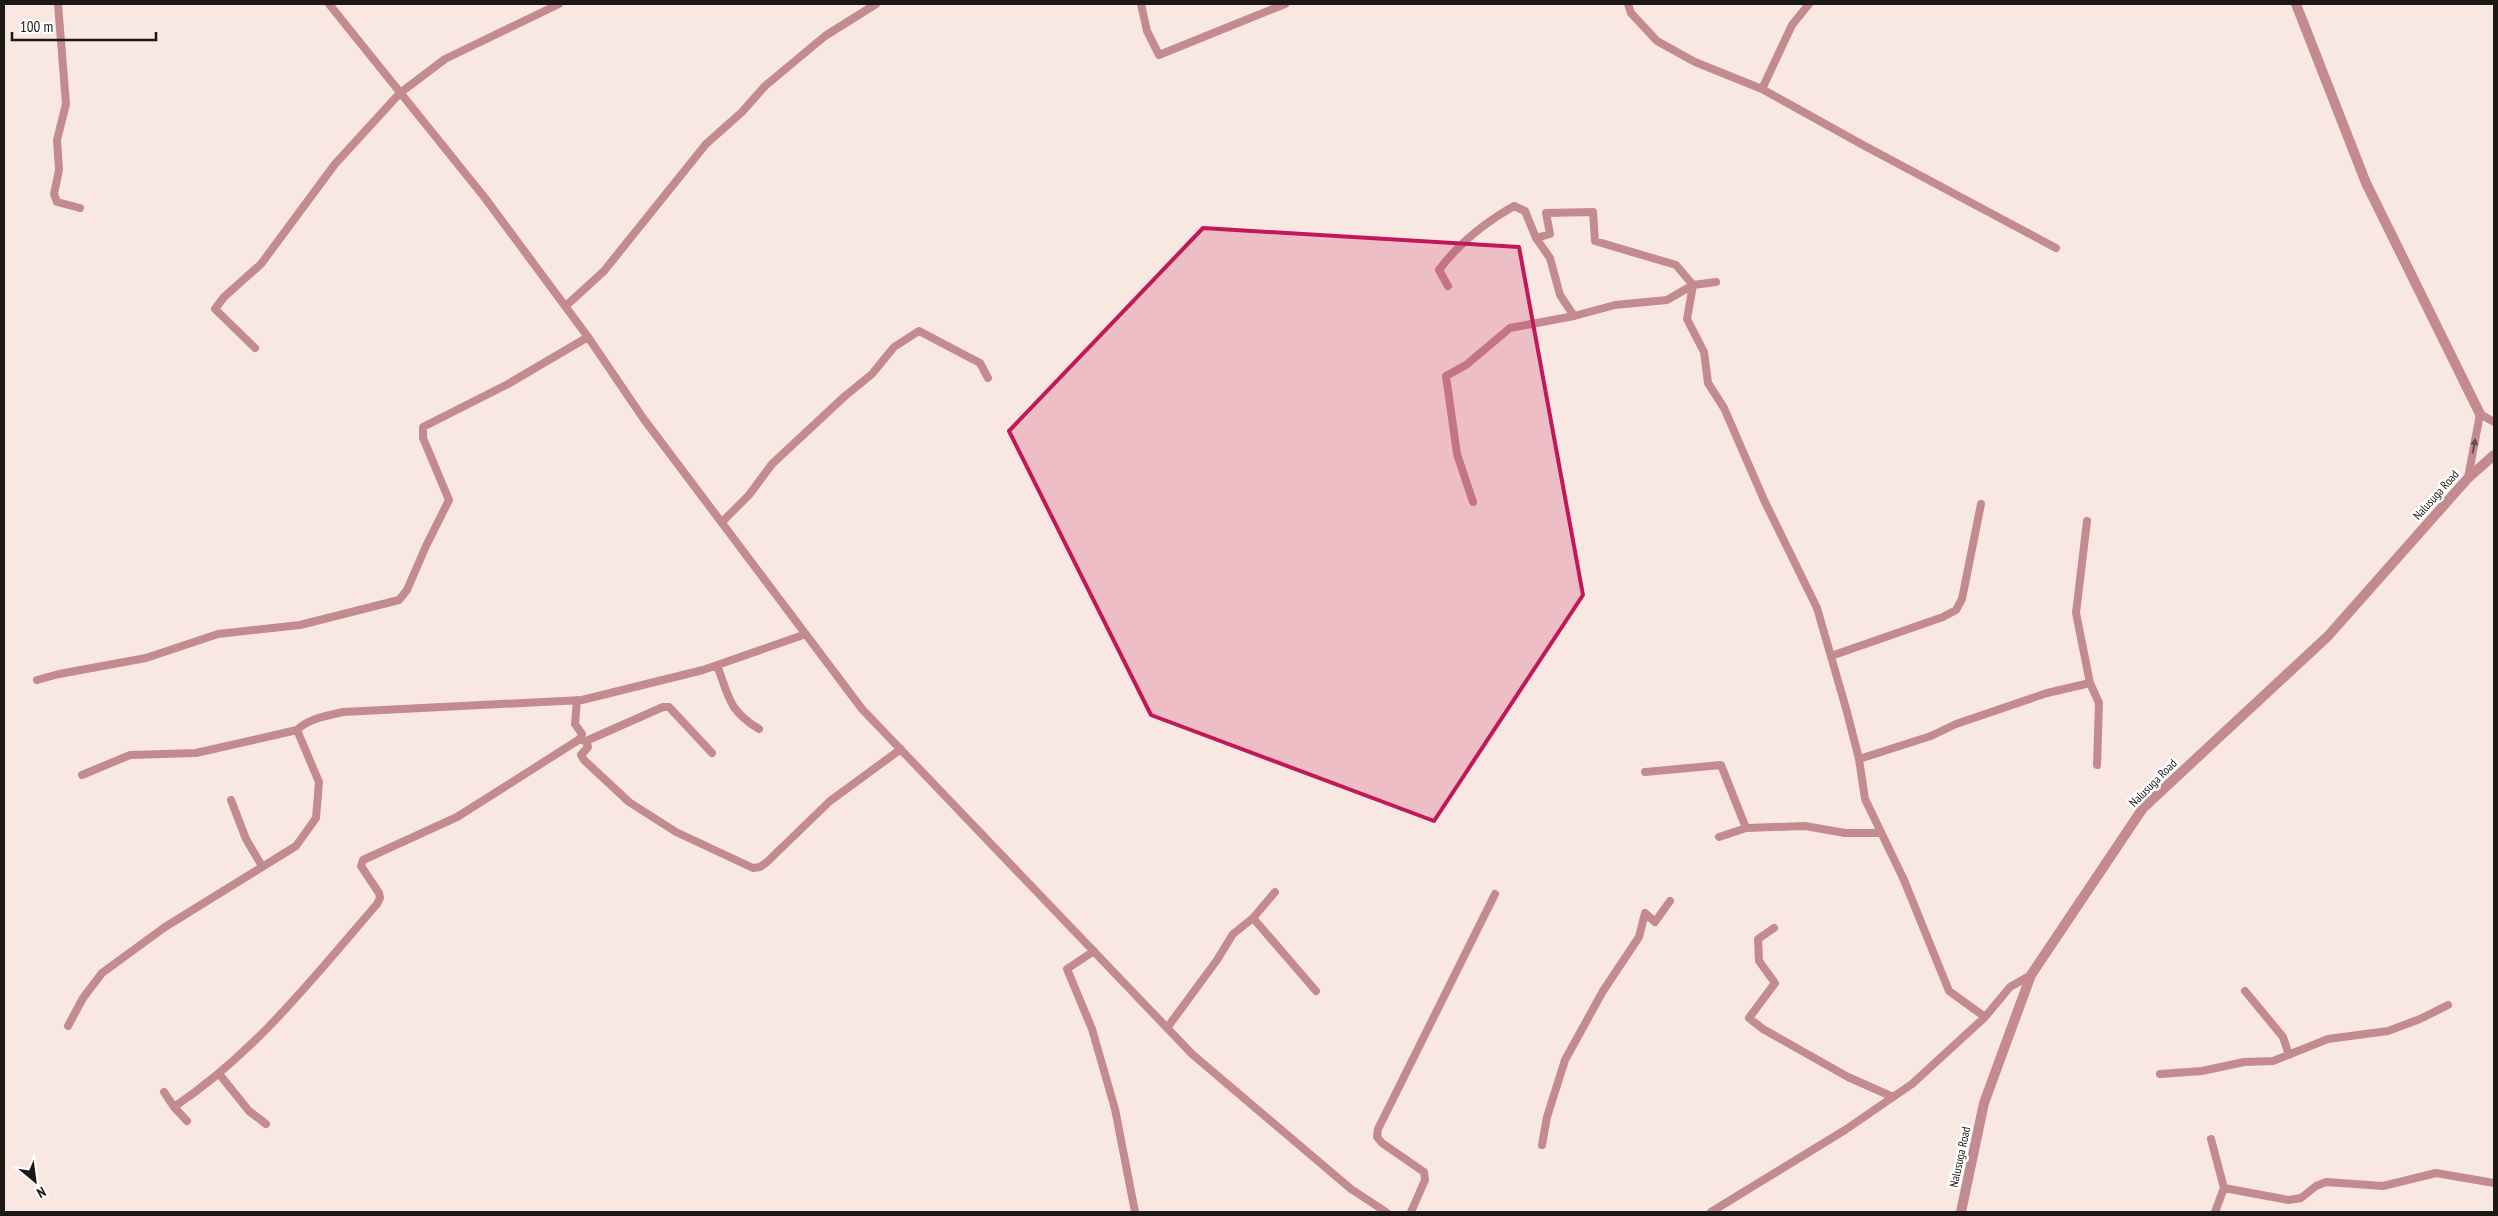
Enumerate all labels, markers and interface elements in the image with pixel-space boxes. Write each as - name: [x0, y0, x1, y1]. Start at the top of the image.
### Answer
- scale bar: [12, 10, 156, 42]
- text: 100 m: [20, 17, 53, 36]
- one-way arrow: [2470, 438, 2478, 454]
- street label: Nalusuga Road: [2409, 467, 2462, 523]
- street label: Nalusuga Road: [2126, 756, 2180, 810]
- street label: Nalusuga Road: [1946, 1125, 1973, 1189]
- north arrow: [10, 1156, 60, 1206]
- text: N: [34, 1183, 49, 1202]

